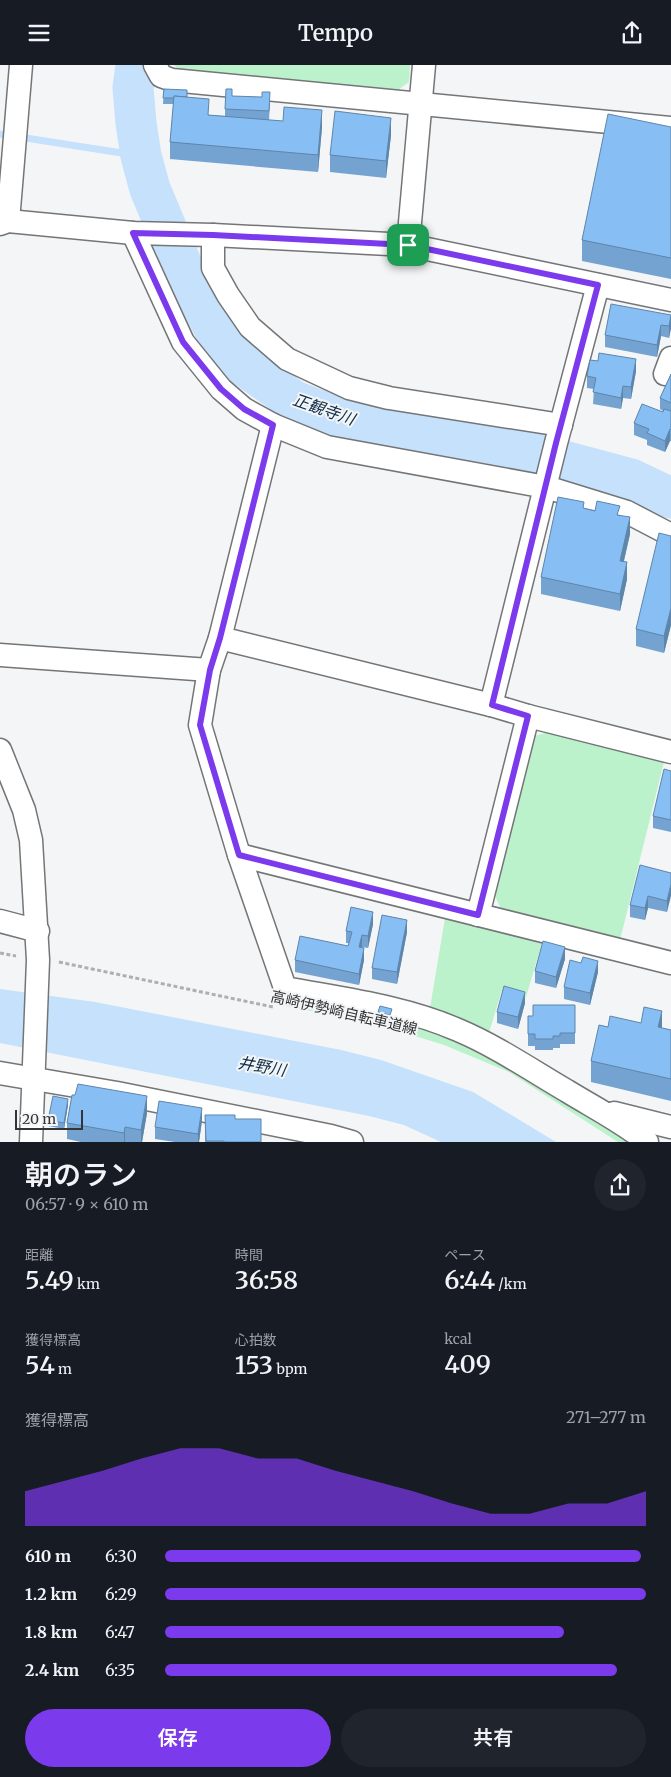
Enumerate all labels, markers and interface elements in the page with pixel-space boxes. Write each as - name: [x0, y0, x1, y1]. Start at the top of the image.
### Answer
- icon: menu: [25, 19, 53, 47]
- text: Tempo: [298, 19, 373, 47]
- icon: share: [618, 19, 646, 47]
- pin: [387, 224, 429, 266]
- icon: arrive: [394, 231, 422, 259]
- water label: 正観寺川: [290, 389, 359, 430]
- street label: 高崎伊勢崎自転車道線: [269, 986, 419, 1039]
- water label: 井野川: [237, 1052, 289, 1080]
- scale bar: [15, 1107, 82, 1130]
- text: 20 m: [22, 1110, 56, 1128]
- text: 朝のラン: [25, 1157, 137, 1193]
- button: share: [594, 1159, 646, 1211]
- text: 06:57 · 9 × 610 m: [25, 1194, 148, 1214]
- text: 距離: [25, 1246, 53, 1264]
- text: 時間: [235, 1246, 263, 1264]
- text: ペース: [444, 1246, 486, 1264]
- text: 5.49: [25, 1264, 74, 1296]
- text: 36:58: [235, 1264, 298, 1296]
- text: 6:44: [444, 1264, 495, 1296]
- text: km: [74, 1275, 100, 1293]
- text: /km: [495, 1275, 527, 1293]
- text: kcal: [444, 1330, 472, 1348]
- text: 獲得標高: [25, 1331, 81, 1349]
- text: 心拍数: [235, 1331, 277, 1349]
- text: 409: [444, 1348, 491, 1380]
- text: 54: [25, 1349, 55, 1381]
- text: 153: [235, 1349, 273, 1381]
- text: m: [55, 1360, 72, 1378]
- text: bpm: [273, 1360, 307, 1378]
- text: 271–277 m: [566, 1407, 646, 1427]
- text: 獲得標高: [25, 1410, 89, 1430]
- text: 610 m: [25, 1546, 71, 1566]
- text: 6:30: [105, 1546, 137, 1566]
- text: 1.2 km: [25, 1584, 77, 1604]
- text: 6:29: [105, 1584, 137, 1604]
- text: 1.8 km: [25, 1622, 77, 1642]
- text: 6:47: [105, 1622, 135, 1642]
- text: 2.4 km: [25, 1660, 79, 1680]
- text: 6:35: [105, 1660, 135, 1680]
- button: 保存: [25, 1709, 331, 1767]
- button: 共有: [341, 1709, 646, 1767]

